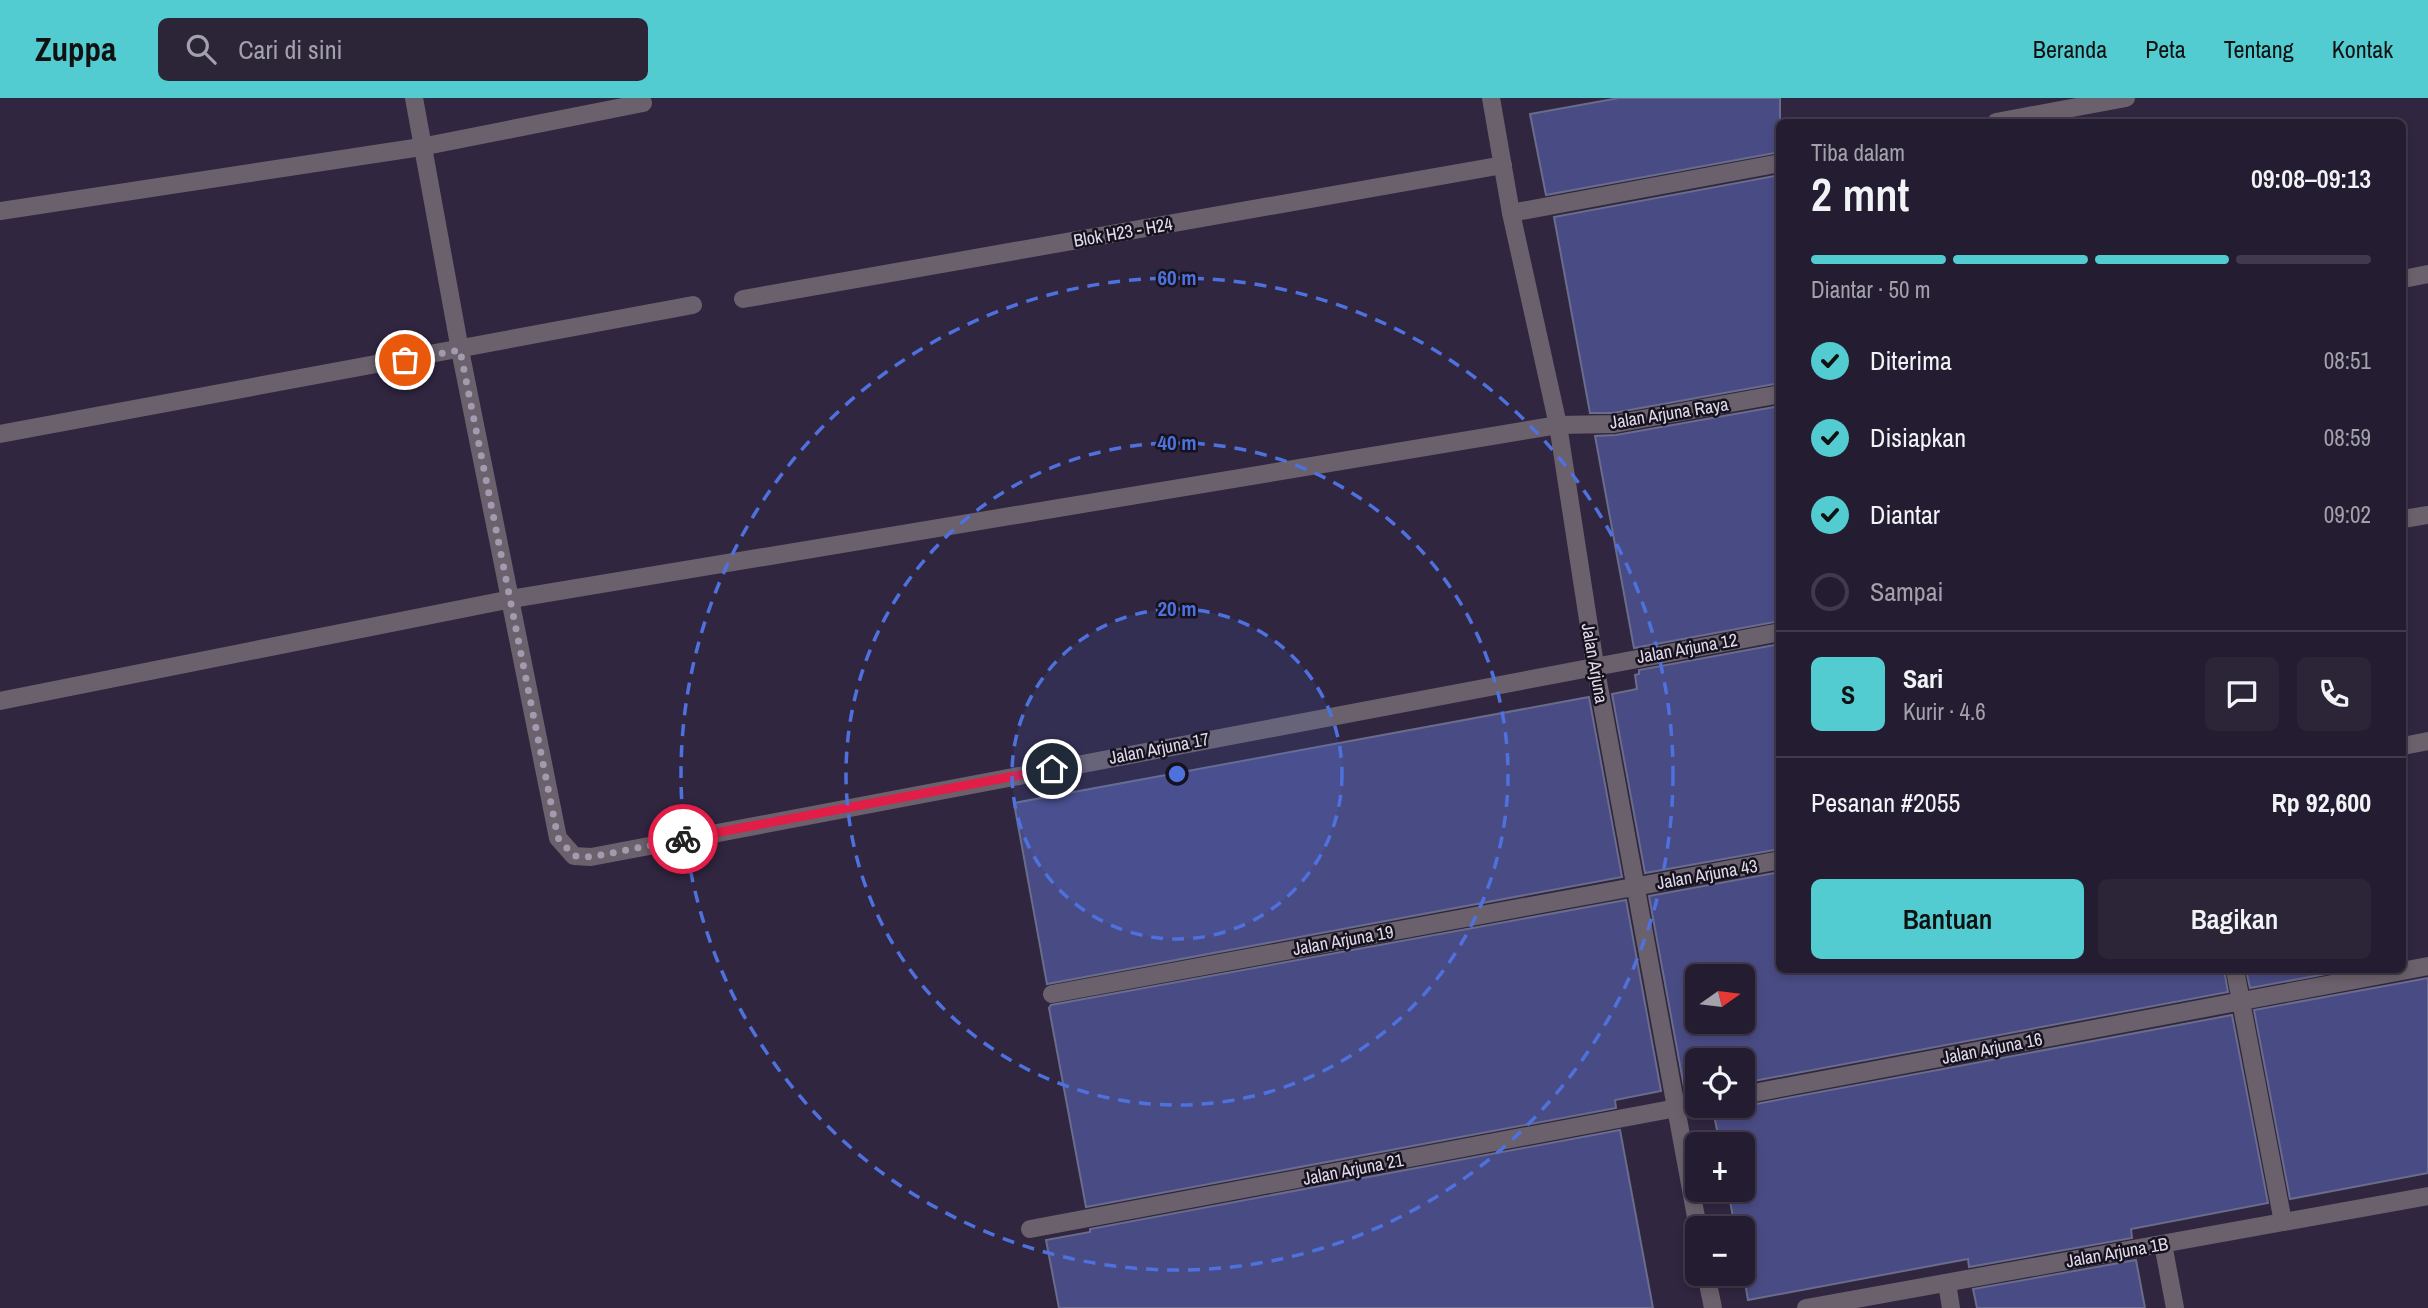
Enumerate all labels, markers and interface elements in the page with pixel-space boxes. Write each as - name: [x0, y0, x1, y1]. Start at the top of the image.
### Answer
- search box: [158, 18, 648, 81]
- text: Zuppa: [35, 27, 116, 71]
- icon: search: [182, 30, 220, 68]
- text: Cari di sini: [238, 32, 342, 67]
- text: Beranda: [2033, 33, 2107, 65]
- text: Peta: [2145, 33, 2186, 65]
- text: Tentang: [2224, 33, 2294, 65]
- text: Kontak: [2332, 33, 2393, 65]
- text: Tiba dalam: [1811, 137, 1905, 168]
- text: 09:08–09:13: [2251, 161, 2371, 196]
- text: 2 mnt: [1811, 163, 1910, 225]
- street label: Blok H23 - H24: [1072, 211, 1174, 253]
- text: 60 m: [1157, 263, 1197, 292]
- text: Diantar · 50 m: [1811, 274, 1931, 305]
- pin: [375, 330, 435, 390]
- icon: bag: [386, 341, 424, 379]
- icon: check: [1811, 342, 1849, 380]
- text: Diterima: [1870, 343, 1952, 378]
- text: 08:51: [2324, 345, 2371, 376]
- street label: Jalan Arjuna Raya: [1608, 391, 1730, 435]
- icon: check: [1811, 419, 1849, 457]
- text: Disiapkan: [1870, 420, 1966, 455]
- text: 08:59: [2324, 422, 2371, 453]
- text: 40 m: [1157, 428, 1197, 457]
- icon: check: [1811, 496, 1849, 534]
- text: Diantar: [1870, 497, 1940, 532]
- text: 09:02: [2324, 499, 2371, 530]
- text: Sampai: [1870, 574, 1943, 609]
- text: 20 m: [1157, 594, 1197, 623]
- street label: Jalan Arjuna: [1576, 621, 1614, 705]
- street label: Jalan Arjuna 12: [1635, 627, 1739, 669]
- button: chat: [2205, 657, 2279, 731]
- button: phone: [2297, 657, 2371, 731]
- text: Sari: [1903, 661, 1943, 696]
- text: S: [1841, 677, 1855, 712]
- text: Kurir · 4.6: [1903, 696, 1986, 727]
- street label: Jalan Arjuna 17: [1107, 726, 1211, 770]
- pin: [1022, 739, 1082, 799]
- icon: home: [1033, 750, 1071, 788]
- centre of rings: [1165, 762, 1189, 786]
- text: Pesanan #2055: [1811, 785, 1960, 820]
- text: Rp 92,600: [2271, 785, 2371, 820]
- courier: [648, 804, 718, 874]
- icon: bike: [664, 820, 702, 858]
- street label: Jalan Arjuna 43: [1655, 853, 1759, 895]
- button: Bantuan: [1811, 879, 2084, 959]
- button: Bagikan: [2098, 879, 2371, 959]
- street label: Jalan Arjuna 19: [1291, 919, 1395, 961]
- north arrow: [1685, 964, 1755, 1034]
- map controls: [1685, 964, 1755, 1286]
- street label: Jalan Arjuna 16: [1940, 1026, 2044, 1070]
- button: locate: [1685, 1048, 1755, 1118]
- button: +: [1685, 1132, 1755, 1202]
- street label: Jalan Arjuna 21: [1301, 1147, 1406, 1191]
- button: −: [1685, 1216, 1755, 1286]
- street label: Jalan Arjuna 1B: [2064, 1231, 2170, 1273]

